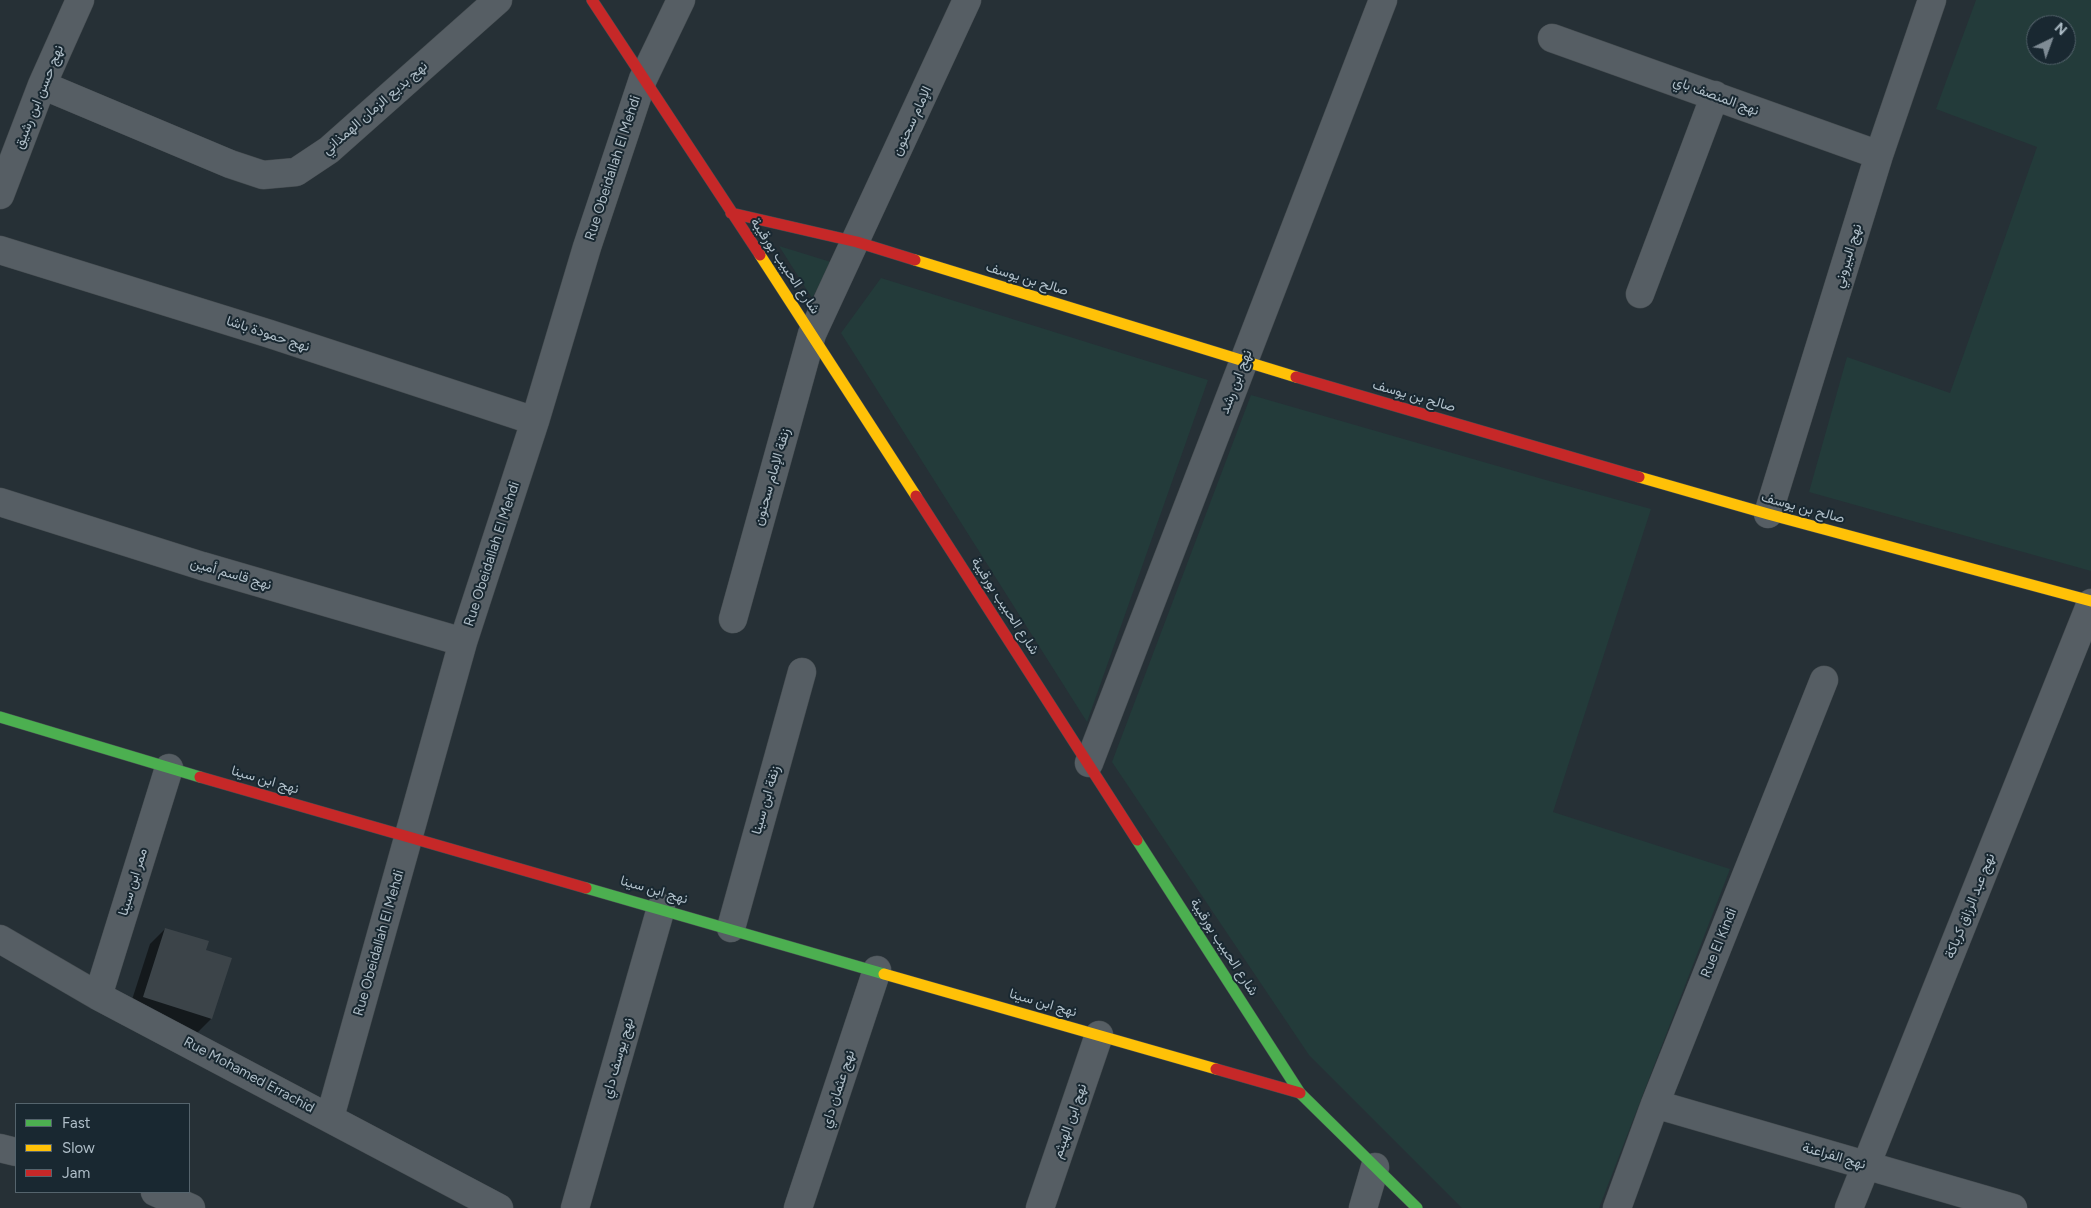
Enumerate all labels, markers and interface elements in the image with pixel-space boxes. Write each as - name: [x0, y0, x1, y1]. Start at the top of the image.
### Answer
- north arrow: [2026, 15, 2076, 65]
- text: N: [2051, 19, 2070, 39]
- street label: نهج حسن ابن رشيق: [11, 43, 67, 151]
- street label: نهج بديع الزمان الهمذاني: [319, 58, 431, 158]
- street label: نهج المنصف باي: [1671, 73, 1761, 119]
- street label: الإمام سحنون: [889, 83, 935, 159]
- street label: Rue Obeidallah El Mehdi: [582, 94, 644, 242]
- street label: شارع الحبيب بورقيبة: [747, 215, 823, 317]
- street label: نهج البيروني: [1830, 222, 1866, 290]
- street label: صالح بن يوسف: [984, 258, 1070, 300]
- street label: نهج حمودة باشا: [224, 313, 312, 355]
- street label: نهج ابن رشد: [1216, 348, 1256, 416]
- street label: صالح بن يوسف: [1371, 376, 1457, 416]
- street label: زنقة الإمام سحنون: [750, 426, 794, 528]
- street label: Rue Obeidallah El Mehdi: [461, 480, 523, 628]
- street label: صالح بن يوسف: [1759, 489, 1847, 527]
- street label: نهج قاسم أمين: [188, 554, 274, 594]
- street label: شارع الحبيب بورقيبة: [967, 554, 1043, 658]
- street label: نهج ابن سينا: [229, 762, 301, 798]
- street label: زنقة ابن سينا: [748, 764, 784, 836]
- street label: ممر ابن سينا: [115, 846, 151, 918]
- street label: نهج عبد الرزاق كرباكة: [1941, 851, 1999, 961]
- street label: Rue Obeidallah El Mehdi: [350, 868, 408, 1018]
- street label: نهج ابن سينا: [618, 872, 690, 908]
- street label: شارع الحبيب بورقيبة: [1186, 895, 1262, 999]
- street label: Rue El Kindi: [1697, 906, 1741, 980]
- street label: نهج ابن سينا: [1007, 985, 1079, 1021]
- street label: نهج يوسف داي: [599, 1016, 637, 1100]
- street label: Rue Mohamed Errachid: [181, 1033, 317, 1117]
- street label: نهج عثمان داي: [818, 1048, 858, 1130]
- street label: نهج ابن الهيثم: [1049, 1081, 1091, 1161]
- legend: [15, 1103, 190, 1193]
- text: Fast: [62, 1114, 90, 1132]
- text: Slow: [62, 1139, 95, 1157]
- street label: نهج الفراعنة: [1800, 1139, 1868, 1173]
- text: Jam: [62, 1164, 90, 1182]

